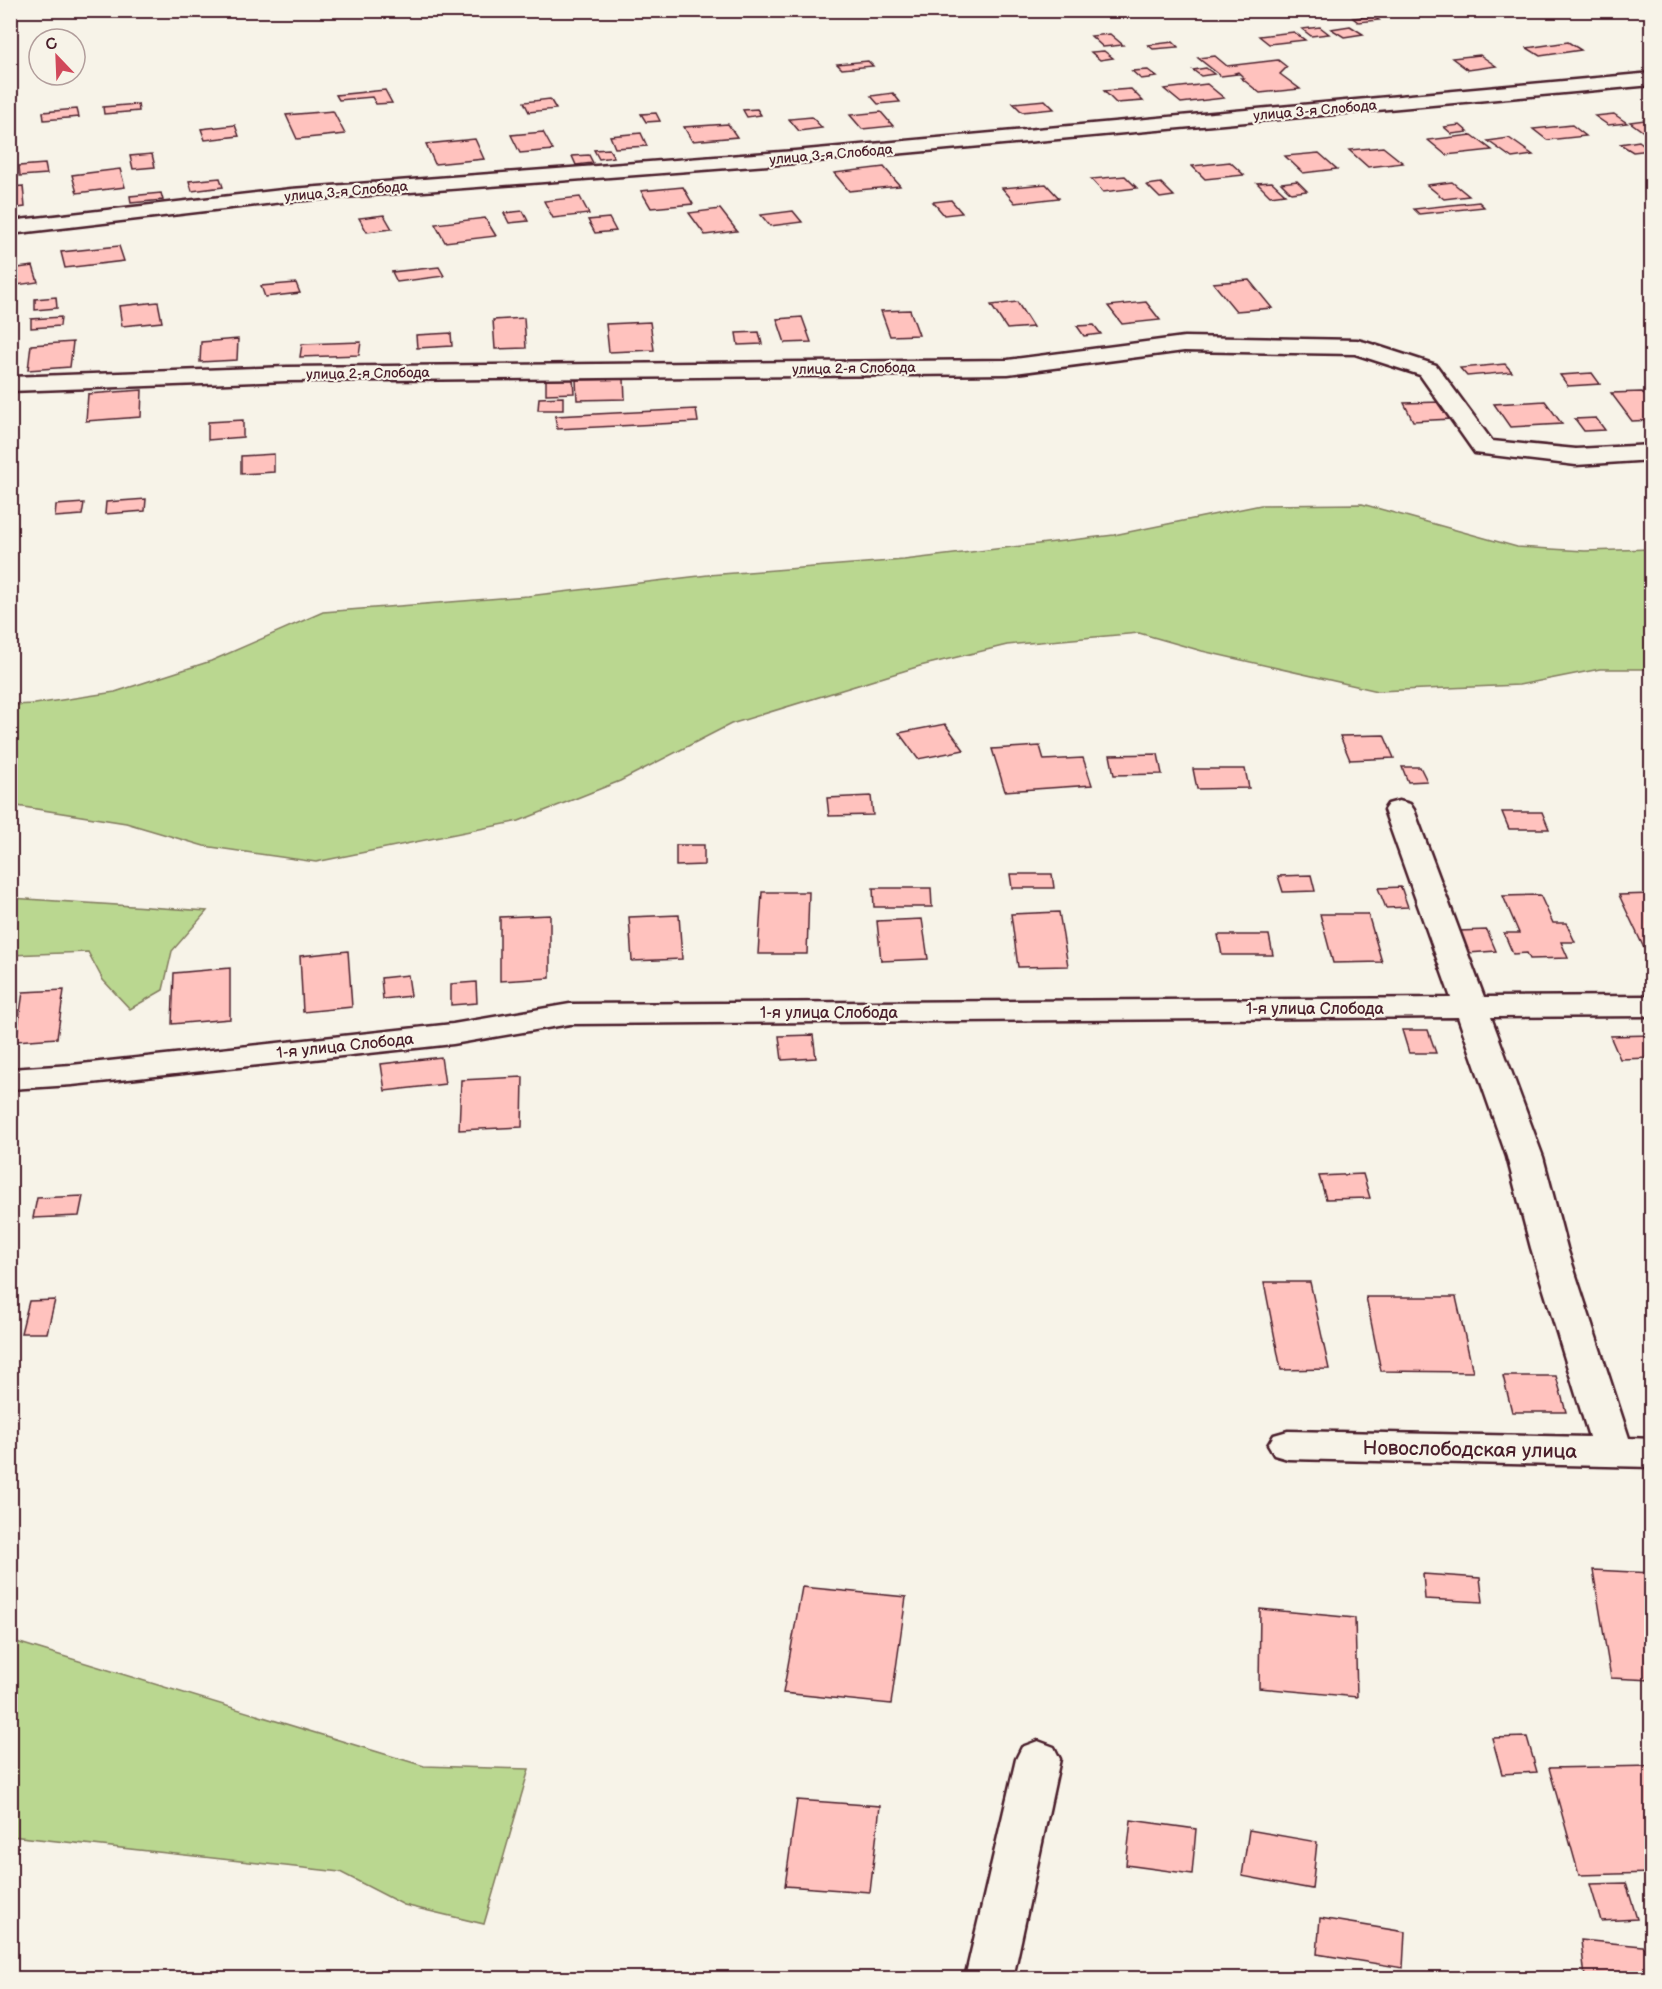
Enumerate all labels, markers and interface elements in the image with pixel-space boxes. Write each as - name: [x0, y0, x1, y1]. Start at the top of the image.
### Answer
- north arrow: [27, 27, 87, 87]
- text: С: [43, 34, 61, 55]
- street label: улица 3-я Слобода: [1253, 97, 1378, 124]
- street label: улица 3-я Слобода: [769, 141, 894, 168]
- street label: улица 3-я Слобода: [284, 178, 409, 205]
- street label: улица 2-я Слобода: [792, 359, 917, 378]
- street label: улица 2-я Слобода: [306, 364, 431, 383]
- street label: 1-я улица Слобода: [1246, 1000, 1385, 1019]
- street label: 1-я улица Слобода: [760, 1004, 899, 1023]
- street label: 1-я улица Слобода: [276, 1030, 415, 1063]
- street label: Новослободская улица: [1362, 1436, 1578, 1464]

